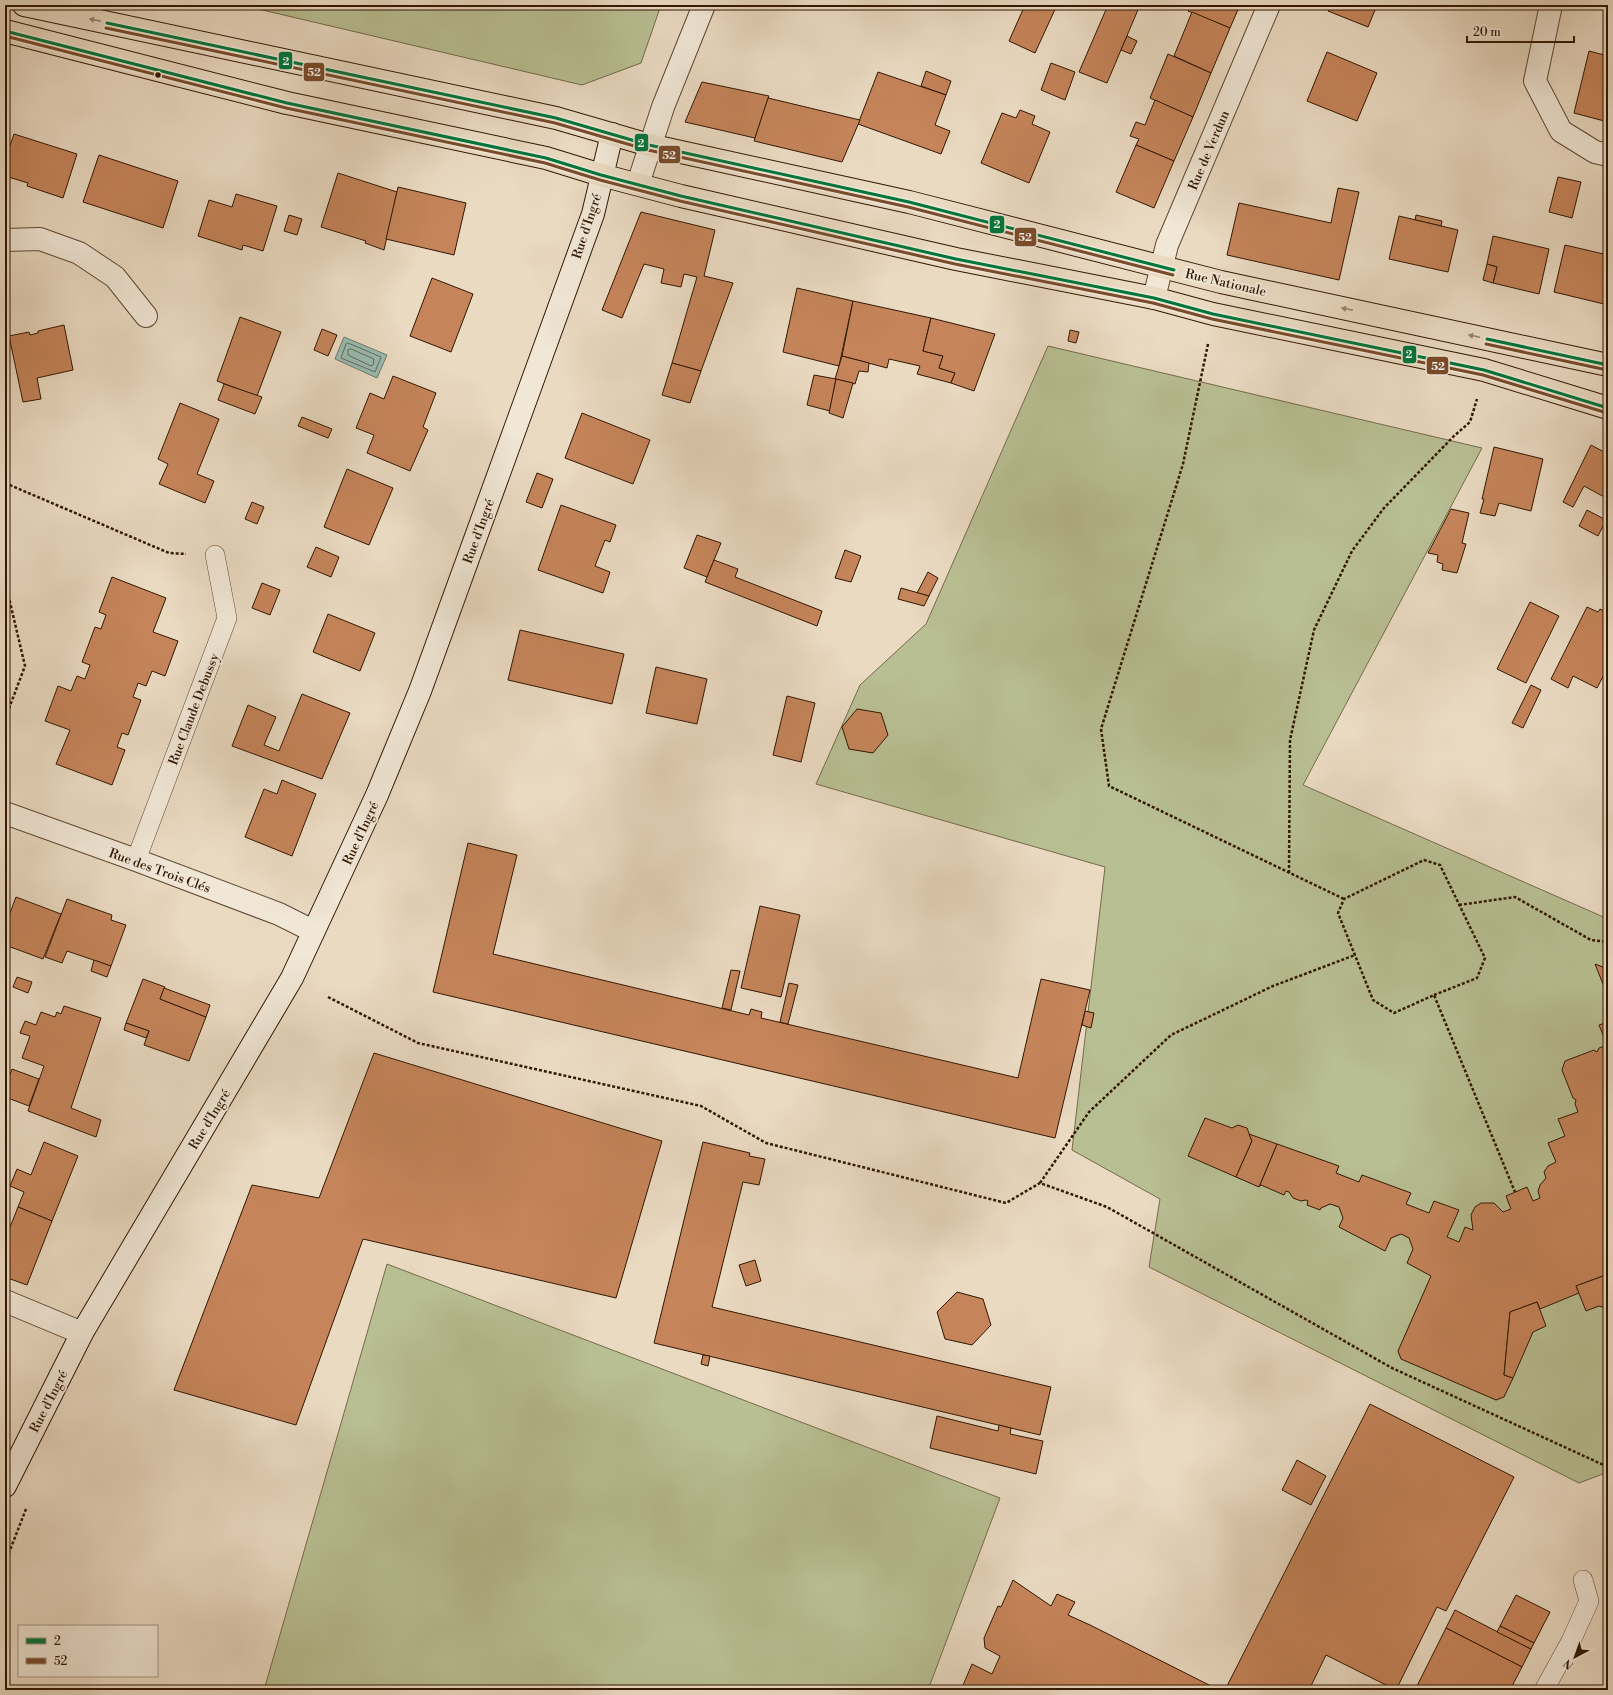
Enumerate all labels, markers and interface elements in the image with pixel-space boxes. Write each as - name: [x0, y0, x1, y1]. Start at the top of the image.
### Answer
- one-way arrow: [89, 17, 102, 23]
- scale bar: [1467, 18, 1574, 44]
- text: 20 m: [1473, 25, 1501, 40]
- line badge: 2: [278, 51, 293, 70]
- text: 2: [283, 55, 290, 69]
- line badge: 52: [303, 62, 325, 82]
- text: 52: [307, 66, 321, 80]
- unlabelled marker: [153, 70, 163, 80]
- street label: Rue de Verdun: [1185, 108, 1233, 193]
- line badge: 2: [634, 133, 649, 152]
- text: 2: [638, 137, 645, 151]
- line badge: 52: [658, 145, 681, 164]
- text: 52: [662, 149, 676, 163]
- street label: Rue d'Ingré: [569, 191, 605, 261]
- line badge: 2: [989, 215, 1005, 234]
- text: 2: [994, 218, 1001, 232]
- line badge: 52: [1014, 227, 1037, 247]
- text: 52: [1018, 231, 1032, 245]
- street label: Rue Nationale: [1184, 266, 1268, 300]
- one-way arrow: [1341, 306, 1353, 312]
- one-way arrow: [1468, 333, 1480, 339]
- line badge: 2: [1402, 345, 1417, 364]
- text: 2: [1406, 348, 1413, 362]
- line badge: 52: [1426, 356, 1449, 375]
- text: 52: [1431, 360, 1445, 374]
- street label: Rue d'Ingré: [460, 496, 498, 566]
- street label: Rue Claude Debussy: [165, 651, 223, 768]
- street label: Rue d'Ingré: [339, 799, 383, 867]
- street label: Rue des Trois Clés: [107, 845, 213, 897]
- street label: Rue d'Ingré: [186, 1086, 234, 1153]
- street label: Rue d'Ingré: [26, 1367, 72, 1435]
- legend: [18, 1625, 158, 1677]
- text: 2: [54, 1634, 61, 1649]
- north arrow: [1555, 1637, 1595, 1677]
- text: 52: [54, 1654, 68, 1669]
- text: N: [1561, 1655, 1577, 1672]

